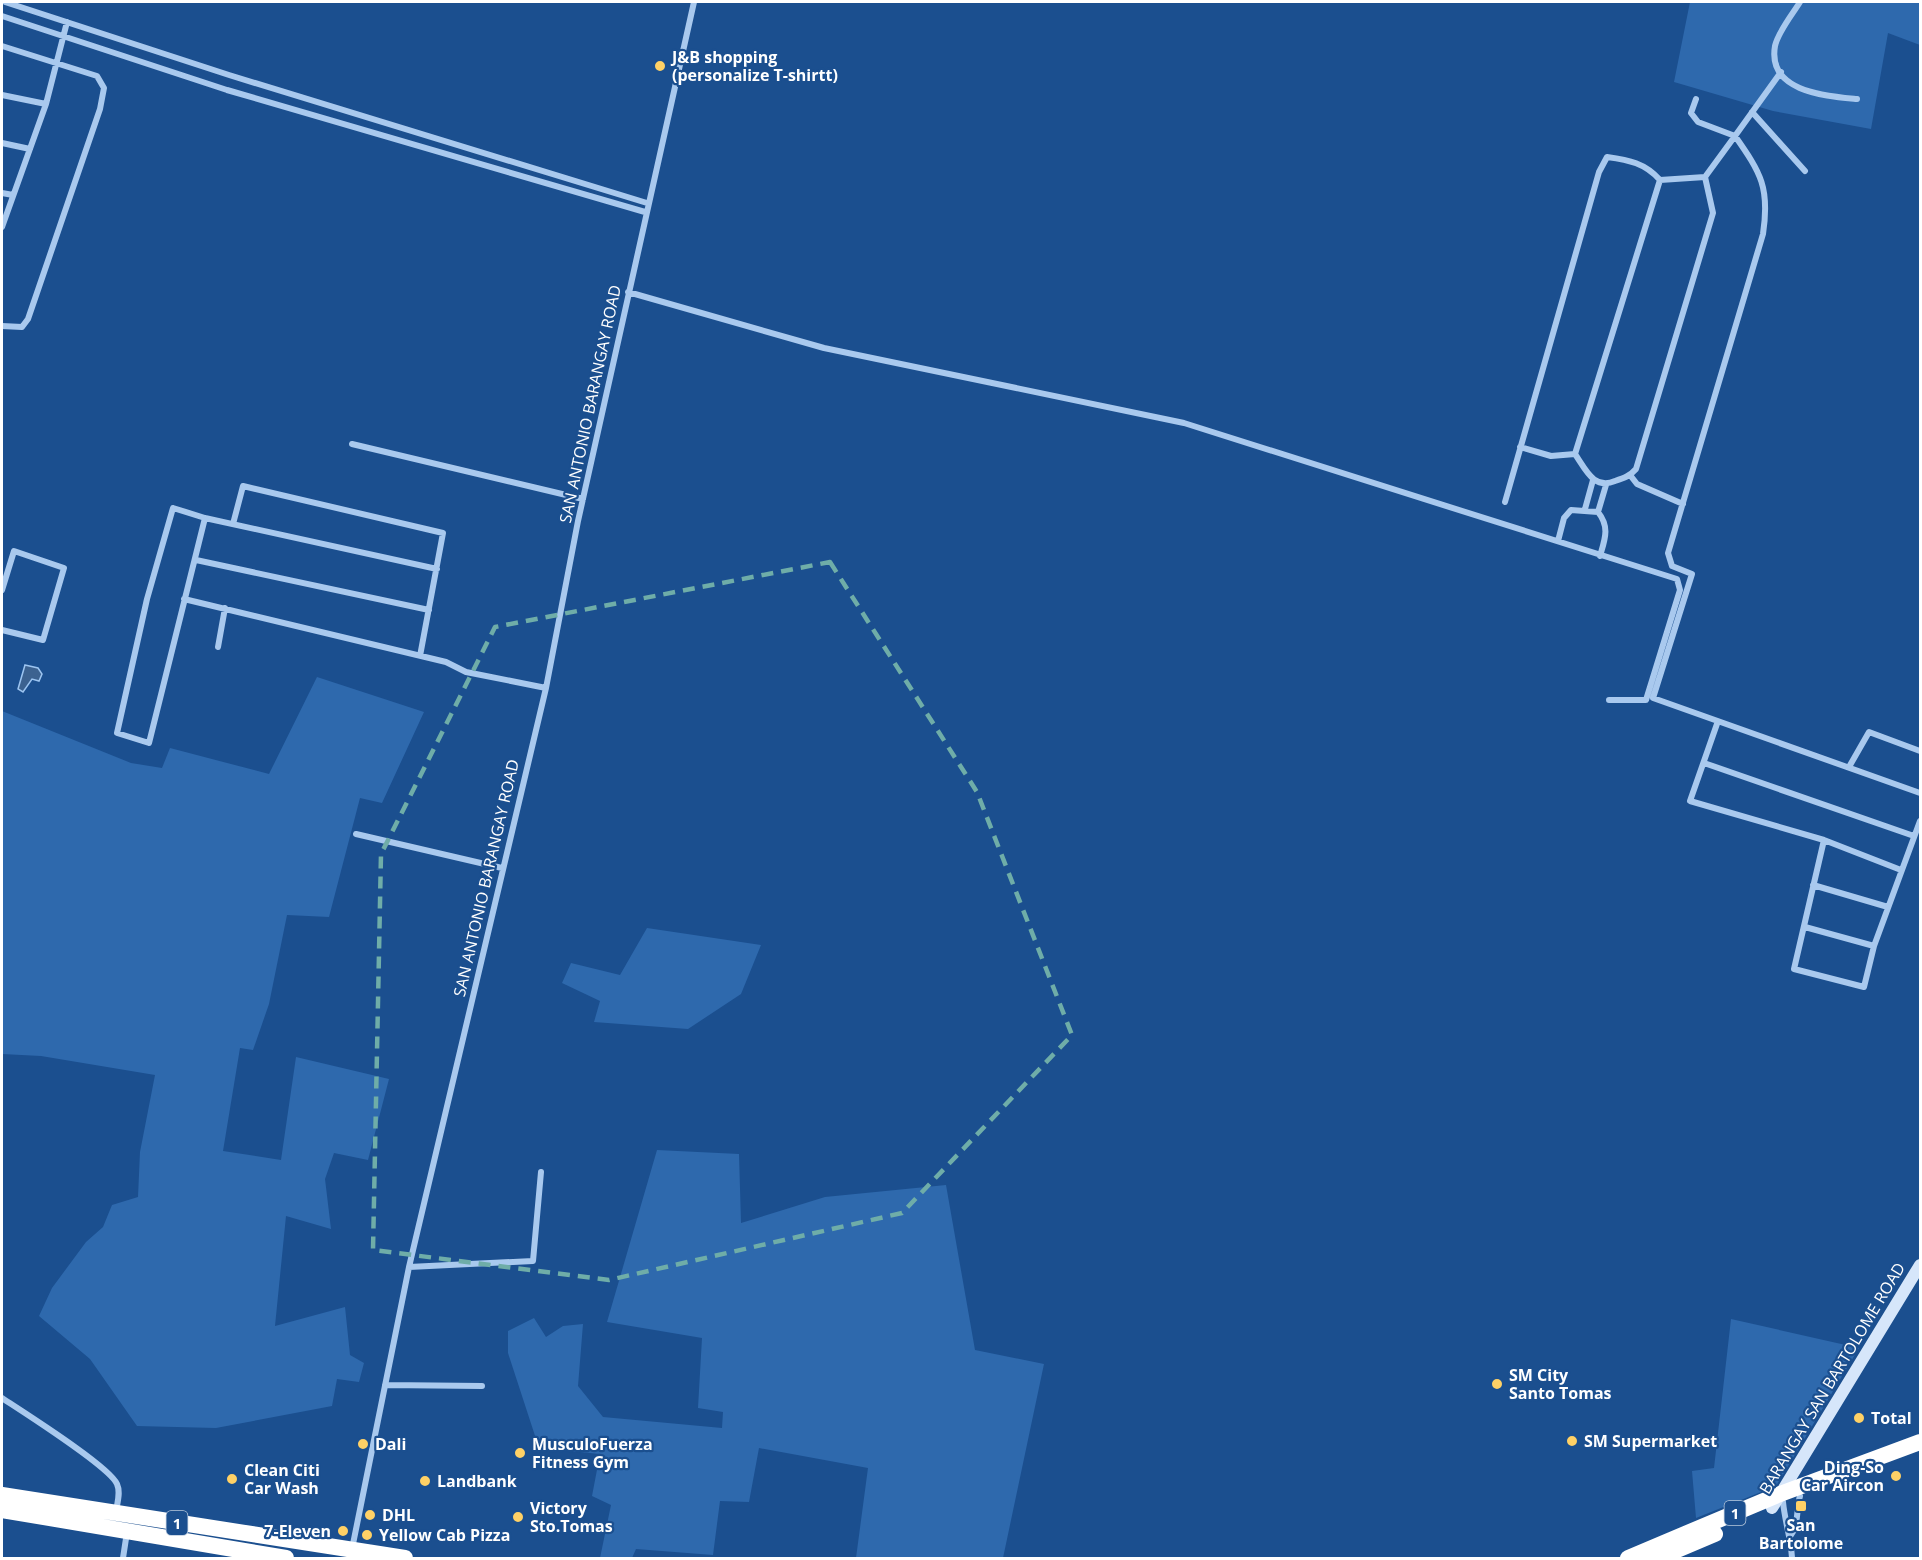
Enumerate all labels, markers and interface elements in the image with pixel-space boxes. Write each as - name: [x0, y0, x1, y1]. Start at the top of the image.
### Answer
- place label: J&B shopping (personalize T-shirtt): [670, 46, 838, 86]
- marker: J&B shopping (personalize T-shirtt): [653, 59, 667, 73]
- street label: SAN ANTONIO BARANGAY ROAD: [554, 283, 626, 525]
- street label: SAN ANTONIO BARANGAY ROAD: [448, 757, 524, 999]
- street label: BARANGAY SAN BARTOLOME ROAD: [1754, 1258, 1910, 1498]
- place label: SM City Santo Tomas: [1509, 1364, 1612, 1404]
- marker: SM City Santo Tomas: [1490, 1377, 1504, 1391]
- place label: Total: [1871, 1407, 1912, 1429]
- marker: Total: [1852, 1411, 1866, 1425]
- place label: SM Supermarket: [1584, 1430, 1717, 1452]
- place label: Dali: [375, 1433, 406, 1455]
- place label: MusculoFuerza Fitness Gym: [532, 1433, 653, 1473]
- marker: SM Supermarket: [1565, 1434, 1579, 1448]
- marker: Dali: [356, 1437, 370, 1451]
- marker: MusculoFuerza Fitness Gym: [513, 1446, 527, 1460]
- place label: Ding-So Car Aircon: [1801, 1456, 1884, 1496]
- place label: Clean Citi Car Wash: [244, 1459, 320, 1499]
- marker: Ding-So Car Aircon: [1889, 1469, 1903, 1483]
- place label: Landbank: [437, 1470, 517, 1492]
- marker: Clean Citi Car Wash: [225, 1472, 239, 1486]
- marker: Landbank: [418, 1474, 432, 1488]
- place label: Victory Sto.Tomas: [530, 1497, 613, 1537]
- marker: San Bartolome: [1794, 1499, 1808, 1513]
- road number: 1: [1724, 1501, 1746, 1525]
- place label: DHL: [382, 1504, 415, 1526]
- marker: DHL: [363, 1508, 377, 1522]
- marker: Victory Sto.Tomas: [511, 1510, 525, 1524]
- road number: 1: [166, 1511, 188, 1535]
- place label: San Bartolome: [1759, 1514, 1843, 1554]
- place label: 7-Eleven: [264, 1520, 331, 1542]
- marker: 7-Eleven: [336, 1524, 350, 1538]
- place label: Yellow Cab Pizza: [379, 1524, 510, 1546]
- marker: Yellow Cab Pizza: [360, 1528, 374, 1542]

